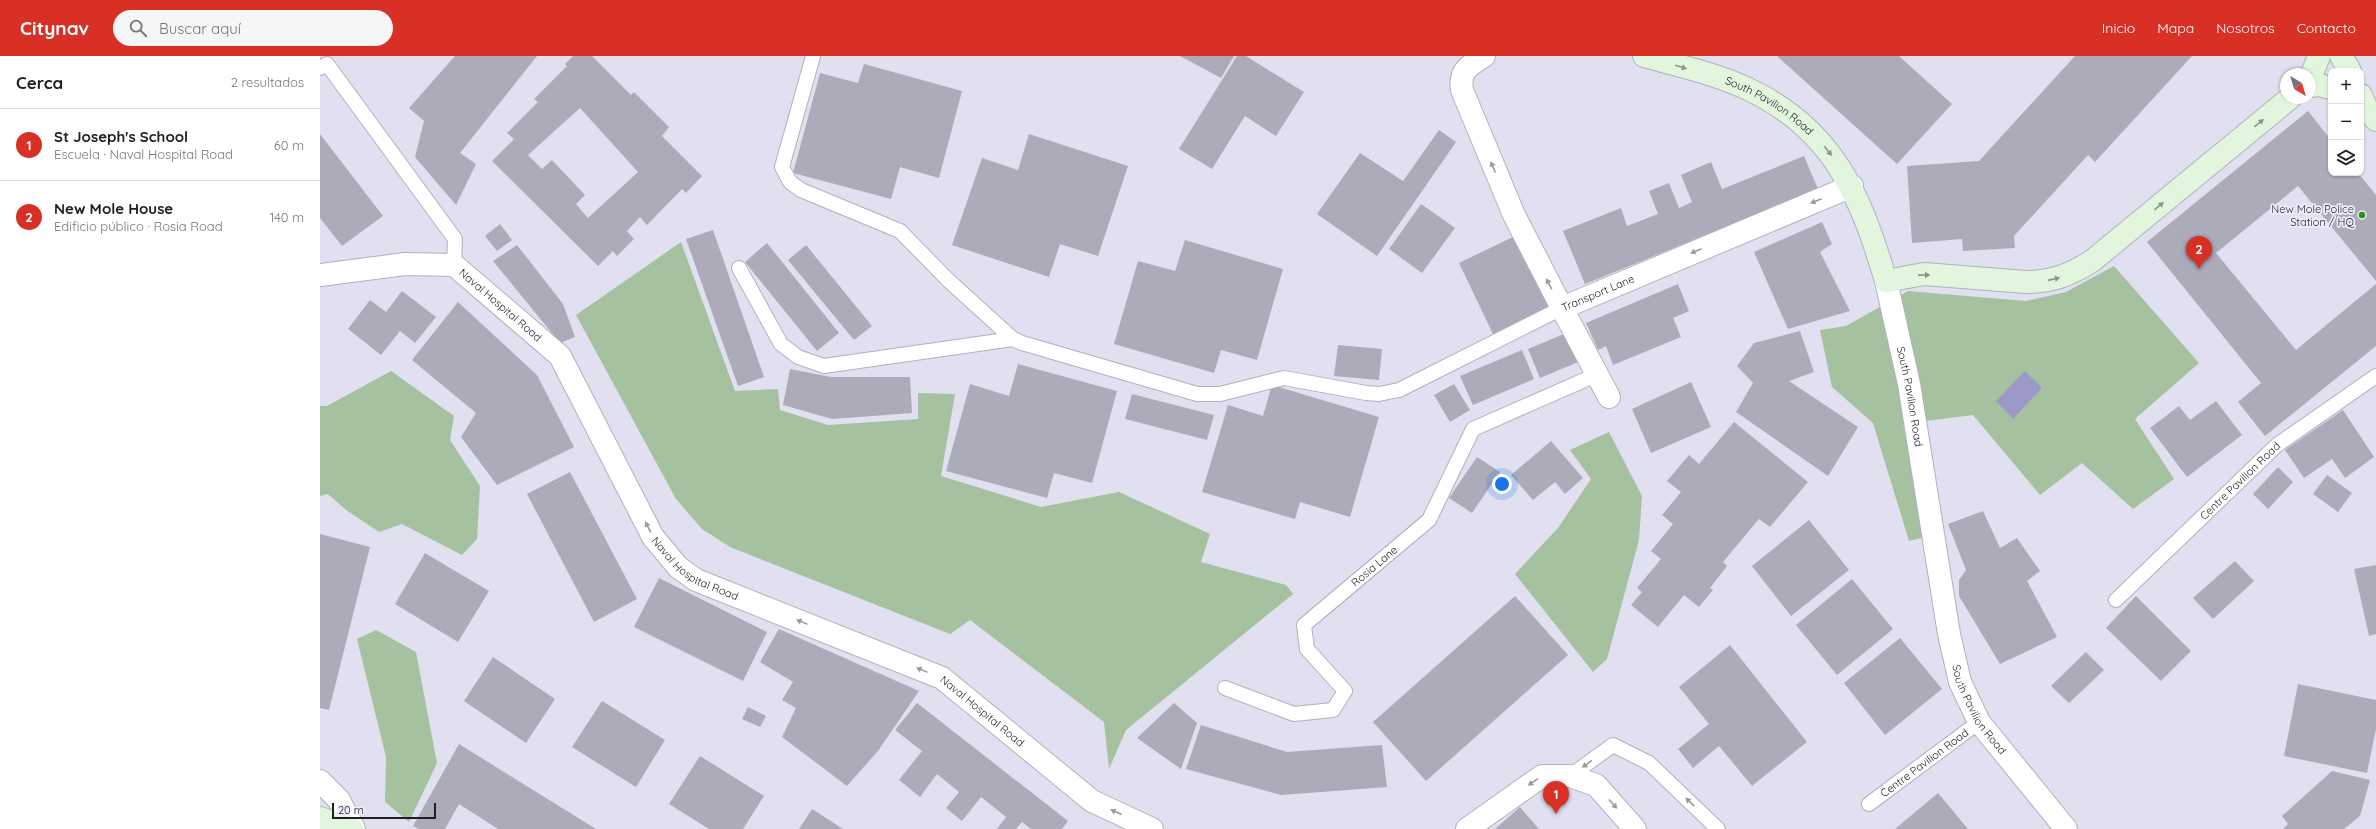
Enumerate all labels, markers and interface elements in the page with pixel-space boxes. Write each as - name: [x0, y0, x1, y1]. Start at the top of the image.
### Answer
- search box: [113, 10, 393, 46]
- text: Citynav: [20, 16, 89, 40]
- icon: search: [127, 17, 149, 39]
- text: Buscar aquí: [159, 19, 241, 38]
- text: Inicio: [2102, 19, 2135, 37]
- text: Mapa: [2157, 19, 2194, 37]
- text: Nosotros: [2216, 19, 2275, 37]
- text: Contacto: [2297, 19, 2356, 37]
- one-way arrow: [1675, 64, 1687, 70]
- north arrow: [2280, 68, 2316, 104]
- map controls: [2328, 68, 2364, 176]
- button: +: [2328, 68, 2364, 104]
- text: Cerca: [16, 72, 63, 93]
- street label: South Pavilion Road: [1723, 73, 1816, 138]
- text: 2 resultados: [231, 74, 304, 90]
- button: −: [2328, 104, 2364, 140]
- one-way arrow: [2254, 119, 2265, 127]
- text: St Joseph's School: [54, 127, 188, 146]
- text: 1: [26, 137, 32, 153]
- text: 60 m: [274, 137, 304, 153]
- button: layers: [2328, 140, 2364, 176]
- one-way arrow: [1823, 145, 1832, 156]
- text: Escuela · Naval Hospital Road: [54, 146, 233, 162]
- one-way arrow: [1490, 162, 1496, 173]
- one-way arrow: [1810, 198, 1822, 204]
- text: New Mole House: [54, 199, 173, 218]
- one-way arrow: [2154, 201, 2164, 210]
- place label: New Mole Police Station / HQ: [2271, 202, 2354, 229]
- text: 2: [25, 209, 33, 225]
- text: 140 m: [269, 209, 304, 225]
- marker: New Mole Police Station / HQ: [2357, 210, 2367, 220]
- text: Edificio público · Rosia Road: [54, 218, 223, 234]
- pin: 2: [2186, 236, 2212, 269]
- one-way arrow: [1690, 249, 1702, 255]
- street label: Naval Hospital Road: [456, 266, 545, 344]
- street label: Transport Lane: [1559, 271, 1636, 314]
- one-way arrow: [1918, 272, 1931, 278]
- one-way arrow: [2047, 276, 2060, 282]
- one-way arrow: [1546, 279, 1553, 290]
- street label: South Pavilion Road: [1894, 345, 1926, 448]
- street label: Centre Pavilion Road: [2197, 439, 2283, 523]
- your location: [1492, 474, 1512, 494]
- one-way arrow: [645, 521, 651, 533]
- street label: Naval Hospital Road: [649, 534, 741, 603]
- street label: Rosia Lane: [1348, 543, 1400, 589]
- one-way arrow: [796, 619, 807, 625]
- street label: South Pavilion Road: [1949, 663, 2009, 757]
- one-way arrow: [916, 667, 928, 673]
- street label: Naval Hospital Road: [937, 672, 1027, 750]
- street label: Centre Pavilion Road: [1878, 725, 1971, 800]
- one-way arrow: [1581, 760, 1592, 768]
- one-way arrow: [1528, 778, 1538, 786]
- pin: 1: [1543, 781, 1569, 814]
- one-way arrow: [1685, 797, 1695, 807]
- one-way arrow: [1608, 800, 1617, 809]
- scale bar: [332, 801, 436, 820]
- text: 20 m: [338, 803, 364, 817]
- one-way arrow: [1111, 809, 1122, 815]

